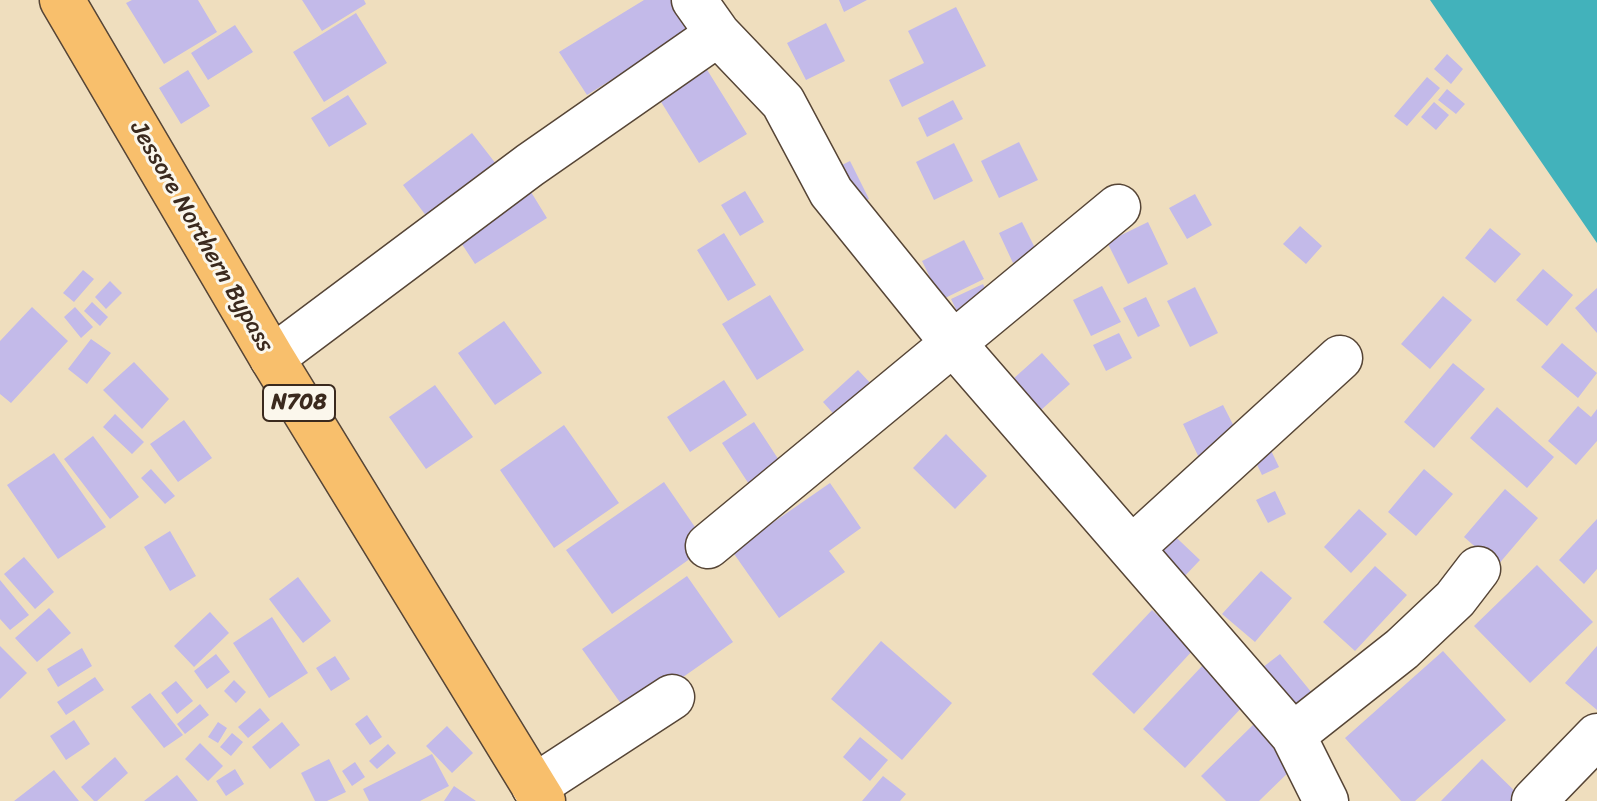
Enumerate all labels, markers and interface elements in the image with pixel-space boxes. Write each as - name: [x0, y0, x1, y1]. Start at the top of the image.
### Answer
- street label: Jessore Northern Bypass: [123, 116, 279, 358]
- road number: N708: [263, 385, 335, 421]

